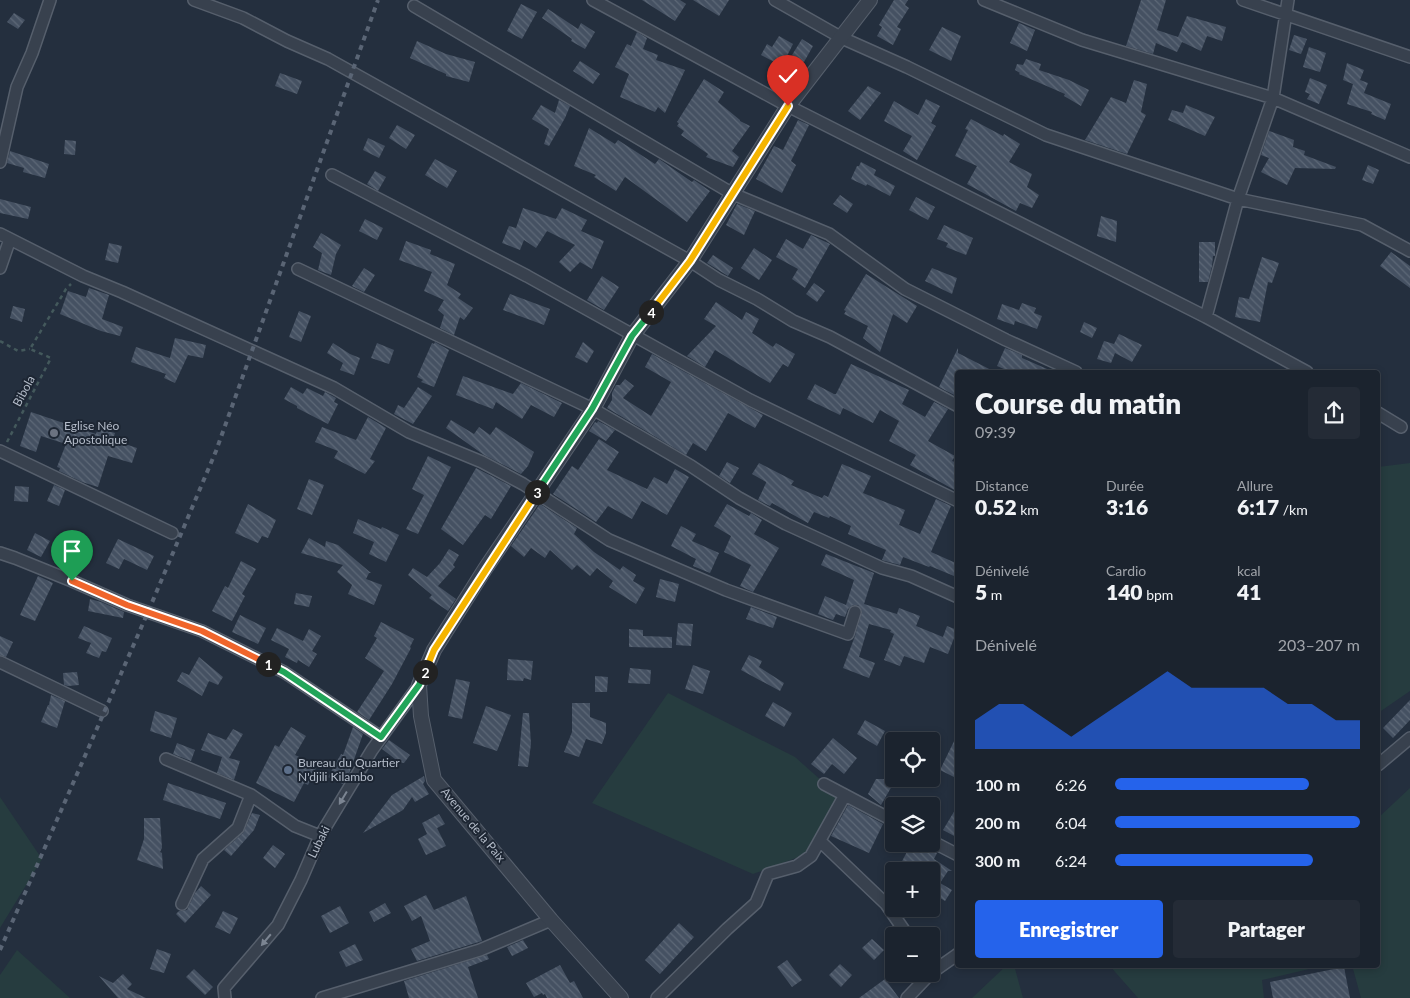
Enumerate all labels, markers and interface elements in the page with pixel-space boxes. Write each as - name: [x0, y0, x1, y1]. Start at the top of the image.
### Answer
- pin: [767, 55, 809, 106]
- icon: check: [774, 62, 802, 90]
- pin: 4: [638, 300, 664, 324]
- text: 4: [647, 304, 656, 321]
- street label: Bibola: [9, 373, 38, 409]
- text: Course du matin: [975, 386, 1181, 420]
- button: share: [1308, 387, 1360, 439]
- place label: Eglise Néo Apostolique: [64, 418, 127, 447]
- text: 09:39: [975, 422, 1016, 441]
- marker: Eglise Néo Apostolique: [48, 427, 60, 439]
- text: Distance: [975, 477, 1029, 494]
- text: Durée: [1106, 477, 1144, 494]
- text: Allure: [1237, 477, 1273, 494]
- pin: 3: [524, 480, 550, 504]
- text: 3: [533, 484, 542, 501]
- text: 0.52: [975, 494, 1017, 519]
- text: 3:16: [1106, 494, 1148, 519]
- text: 6:17: [1237, 494, 1279, 519]
- text: km: [1017, 501, 1039, 518]
- text: /km: [1279, 501, 1308, 518]
- pin: [51, 530, 93, 581]
- icon: arrive: [58, 537, 86, 565]
- text: Dénivelé: [975, 562, 1029, 579]
- text: Cardio: [1106, 562, 1146, 579]
- text: kcal: [1237, 562, 1261, 579]
- text: 5: [975, 579, 987, 604]
- text: 140: [1106, 579, 1143, 604]
- text: 41: [1237, 579, 1261, 604]
- text: m: [987, 586, 1002, 603]
- text: bpm: [1143, 586, 1173, 603]
- text: Dénivelé: [975, 635, 1037, 654]
- text: 203–207 m: [1278, 635, 1360, 654]
- pin: 1: [256, 652, 280, 676]
- text: 1: [264, 656, 273, 673]
- pin: 2: [412, 660, 438, 684]
- text: 2: [421, 664, 430, 681]
- map controls: [885, 732, 940, 982]
- button: locate: [885, 732, 940, 787]
- place label: Bureau du Quartier N'djili Kilambo: [298, 755, 400, 784]
- marker: Bureau du Quartier N'djili Kilambo: [282, 764, 294, 776]
- text: 100 m: [975, 775, 1020, 794]
- text: 6:26: [1055, 775, 1087, 794]
- street label: Avenue de la Paix: [438, 784, 509, 865]
- one-way arrow: [339, 791, 348, 805]
- button: layers: [885, 797, 940, 852]
- text: 200 m: [975, 813, 1020, 832]
- text: 6:04: [1055, 813, 1087, 832]
- street label: Lubaki: [304, 823, 333, 860]
- text: 300 m: [975, 851, 1020, 870]
- text: 6:24: [1055, 851, 1087, 870]
- button: +: [885, 862, 940, 917]
- button: Enregistrer: [975, 900, 1163, 958]
- button: Partager: [1173, 900, 1360, 958]
- button: −: [885, 927, 940, 982]
- one-way arrow: [260, 933, 271, 946]

